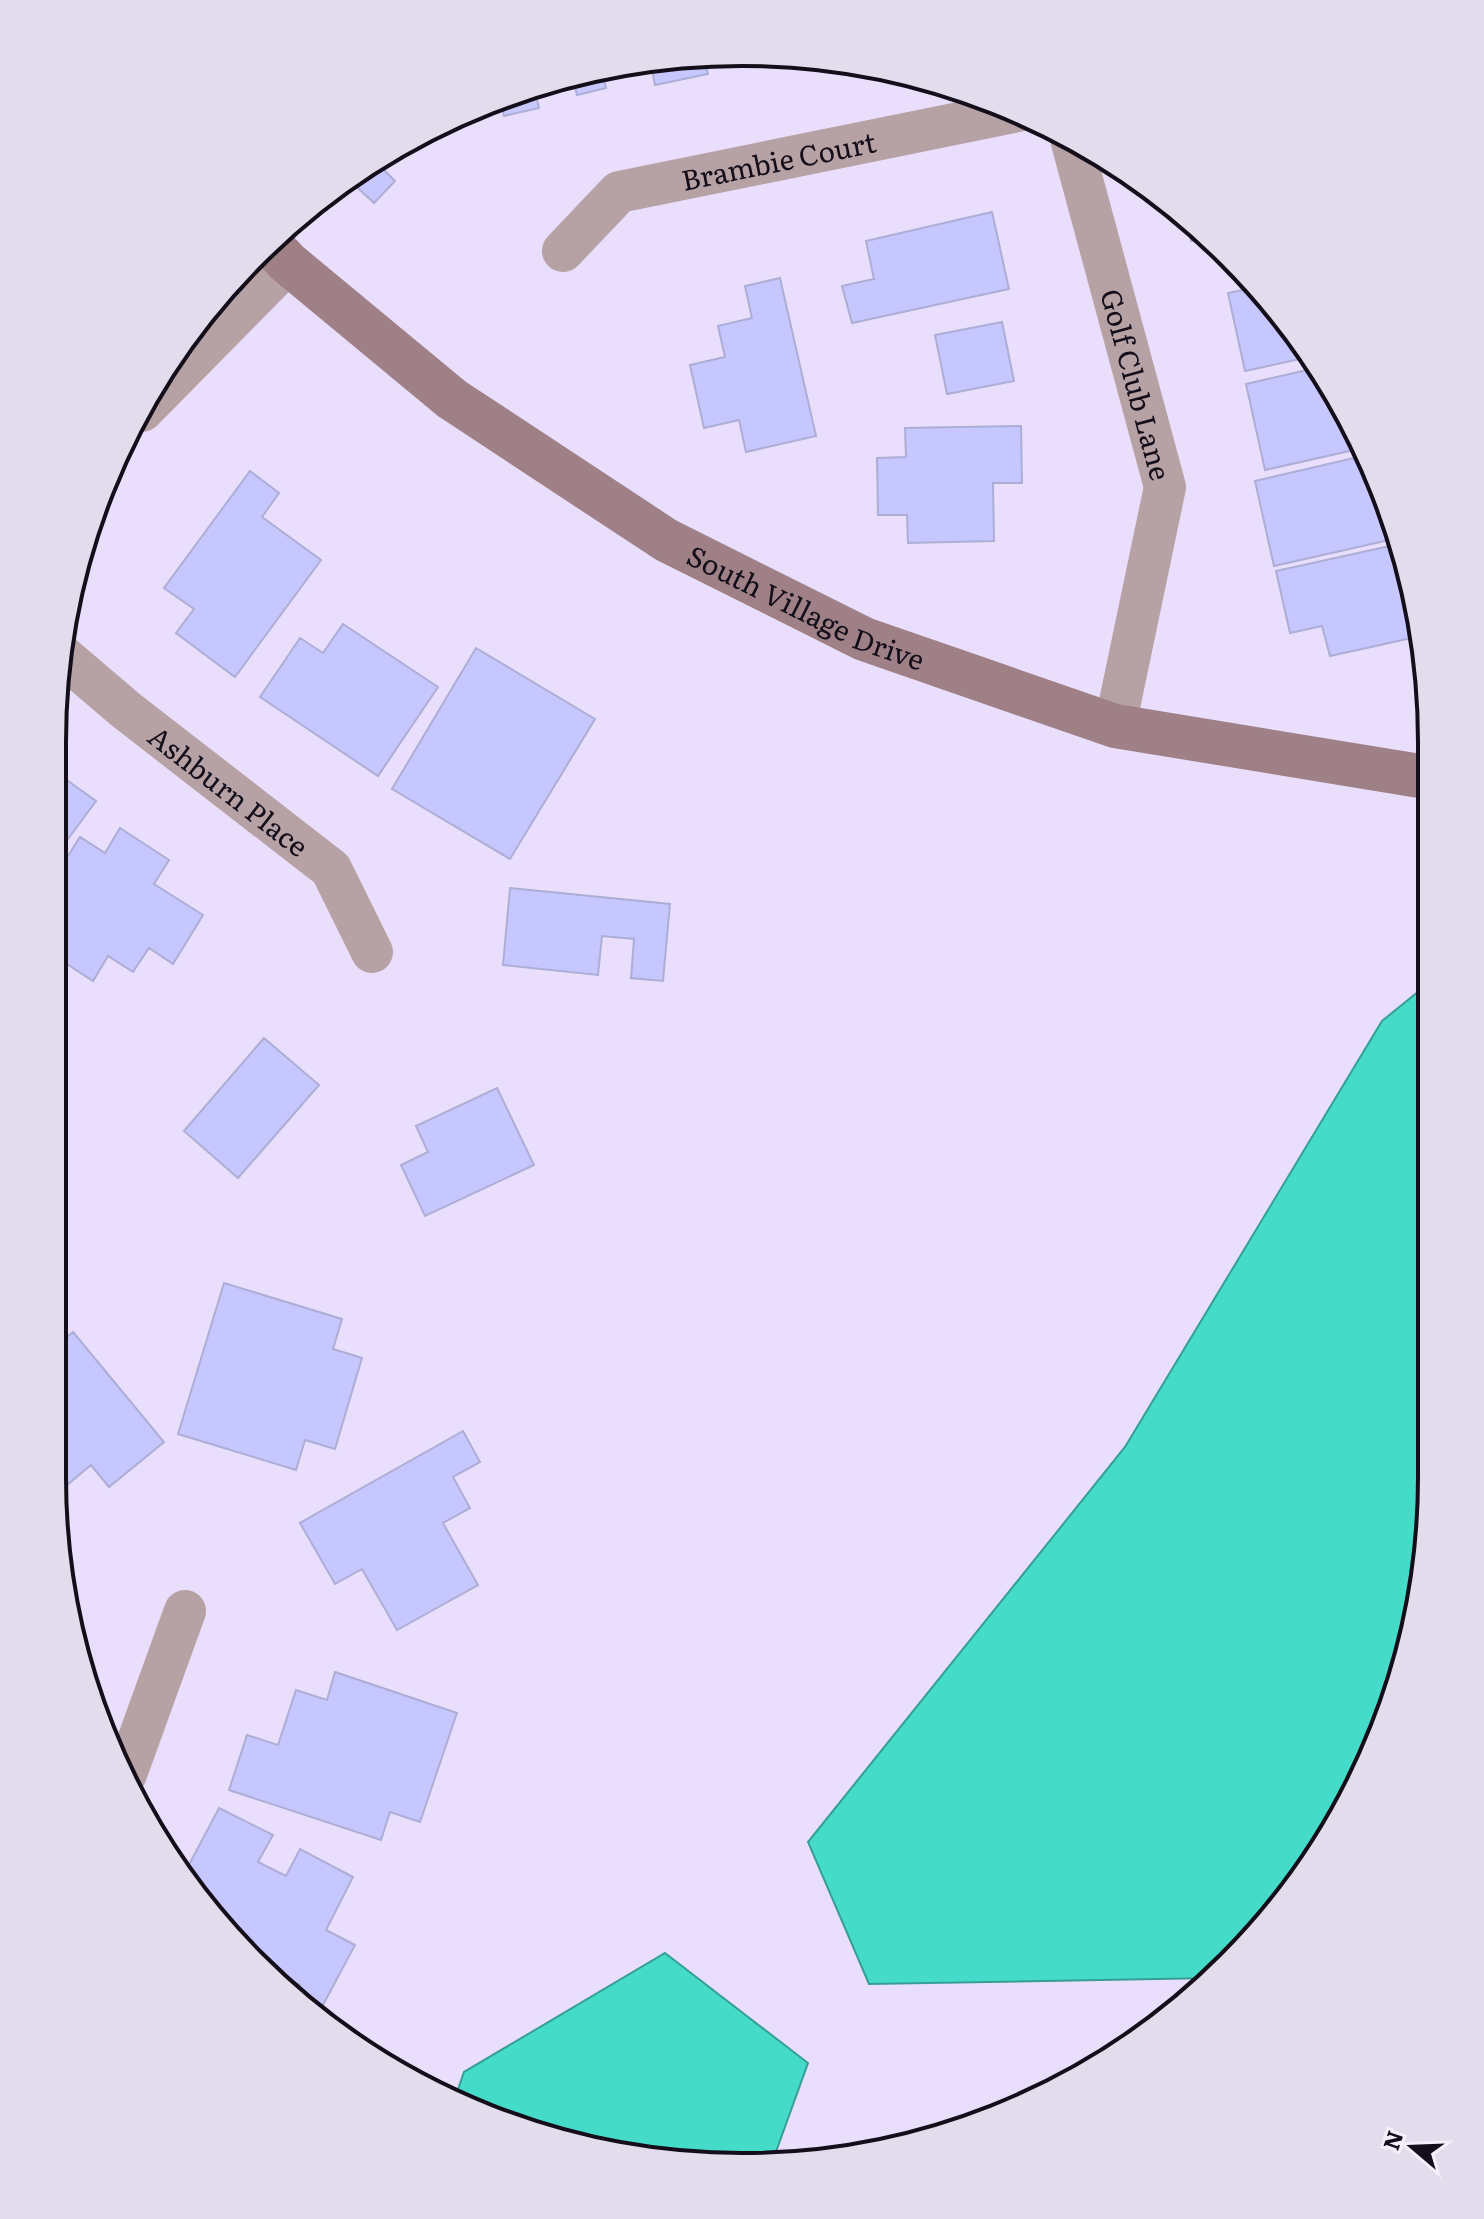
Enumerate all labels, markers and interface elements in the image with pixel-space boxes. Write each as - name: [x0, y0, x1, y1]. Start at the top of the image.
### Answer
- street label: Brambie Court: [677, 119, 880, 200]
- street label: Golf Club Lane: [1091, 284, 1183, 485]
- street label: South Village Drive: [681, 533, 931, 680]
- street label: Ashburn Place: [140, 714, 318, 866]
- north arrow: [1372, 2107, 1452, 2187]
- text: N: [1373, 2126, 1410, 2154]

